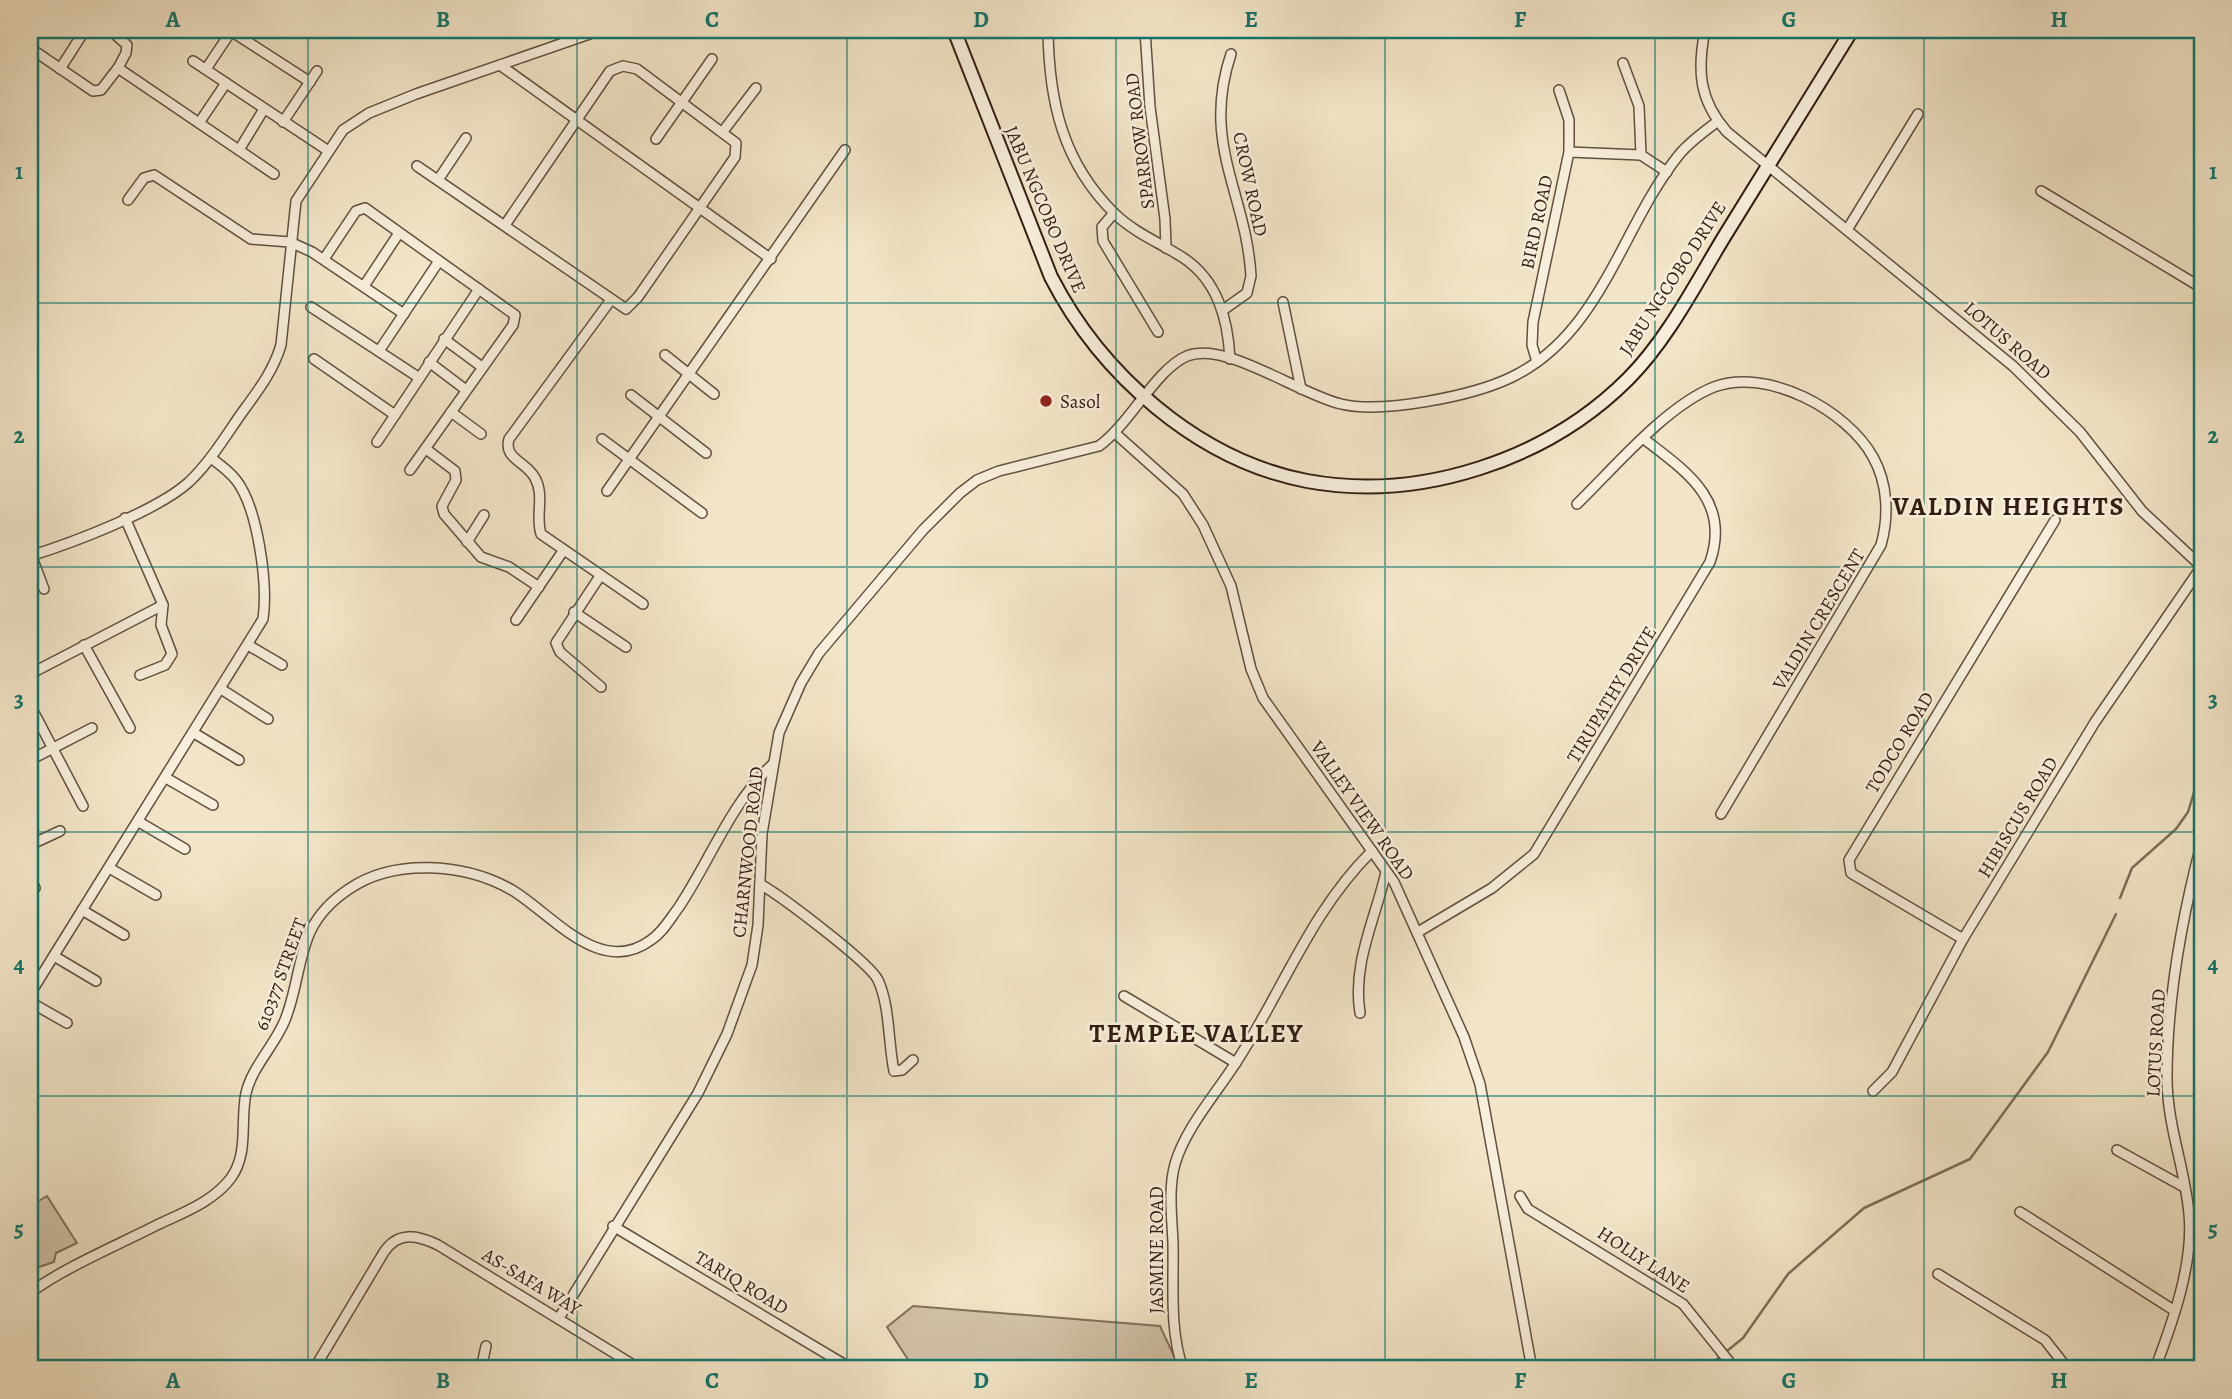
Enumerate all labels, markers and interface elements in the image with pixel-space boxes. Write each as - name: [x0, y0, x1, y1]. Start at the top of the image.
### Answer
- text: A: [165, 4, 181, 35]
- text: B: [436, 4, 450, 35]
- text: C: [705, 4, 719, 35]
- text: D: [973, 4, 989, 35]
- text: E: [1244, 4, 1258, 35]
- text: F: [1514, 4, 1527, 35]
- text: G: [1781, 4, 1797, 35]
- text: H: [2050, 4, 2068, 35]
- street label: SPARROW ROAD: [1119, 71, 1161, 210]
- street label: JABU NGCOBO DRIVE: [998, 122, 1092, 297]
- street label: CROW ROAD: [1226, 130, 1274, 239]
- text: 1: [15, 156, 23, 187]
- text: 1: [2209, 156, 2217, 187]
- street label: BIRD ROAD: [1514, 173, 1560, 272]
- street label: JABU NGCOBO DRIVE: [1613, 196, 1733, 361]
- street label: LOTUS ROAD: [1958, 295, 2057, 386]
- place label: Sasol: [1060, 389, 1101, 415]
- marker: Sasol: [1038, 393, 1054, 409]
- text: 2: [13, 420, 25, 451]
- text: 2: [2207, 420, 2219, 451]
- district label: VALDIN HEIGHTS: [1892, 489, 2125, 524]
- street label: VALDIN CRESCENT: [1766, 544, 1872, 696]
- street label: TIRUPATHY DRIVE: [1561, 621, 1663, 768]
- text: 3: [14, 684, 24, 715]
- text: 3: [2208, 684, 2218, 715]
- street label: TODCO ROAD: [1859, 687, 1940, 798]
- street label: VALLEY VIEW ROAD: [1304, 735, 1420, 886]
- street label: HIBISCUS ROAD: [1971, 752, 2064, 883]
- street label: CHARNWOOD ROAD: [726, 765, 770, 939]
- street label: 610377 STREET: [249, 914, 314, 1034]
- text: 4: [14, 949, 25, 980]
- text: 4: [2208, 949, 2219, 980]
- street label: LOTUS ROAD: [2140, 988, 2172, 1098]
- district label: TEMPLE VALLEY: [1089, 1016, 1305, 1051]
- street label: JASMINE ROAD: [1144, 1186, 1170, 1314]
- text: 5: [14, 1213, 24, 1244]
- text: 5: [2208, 1213, 2218, 1244]
- street label: HOLLY LANE: [1592, 1220, 1695, 1300]
- street label: AS-SAFA WAY: [476, 1242, 587, 1322]
- street label: TARIQ ROAD: [690, 1245, 793, 1321]
- text: A: [165, 1365, 181, 1396]
- text: B: [436, 1365, 450, 1396]
- text: C: [705, 1365, 719, 1396]
- text: D: [973, 1365, 989, 1396]
- text: E: [1244, 1365, 1258, 1396]
- text: F: [1514, 1365, 1527, 1396]
- text: G: [1781, 1365, 1797, 1396]
- text: H: [2050, 1365, 2068, 1396]

